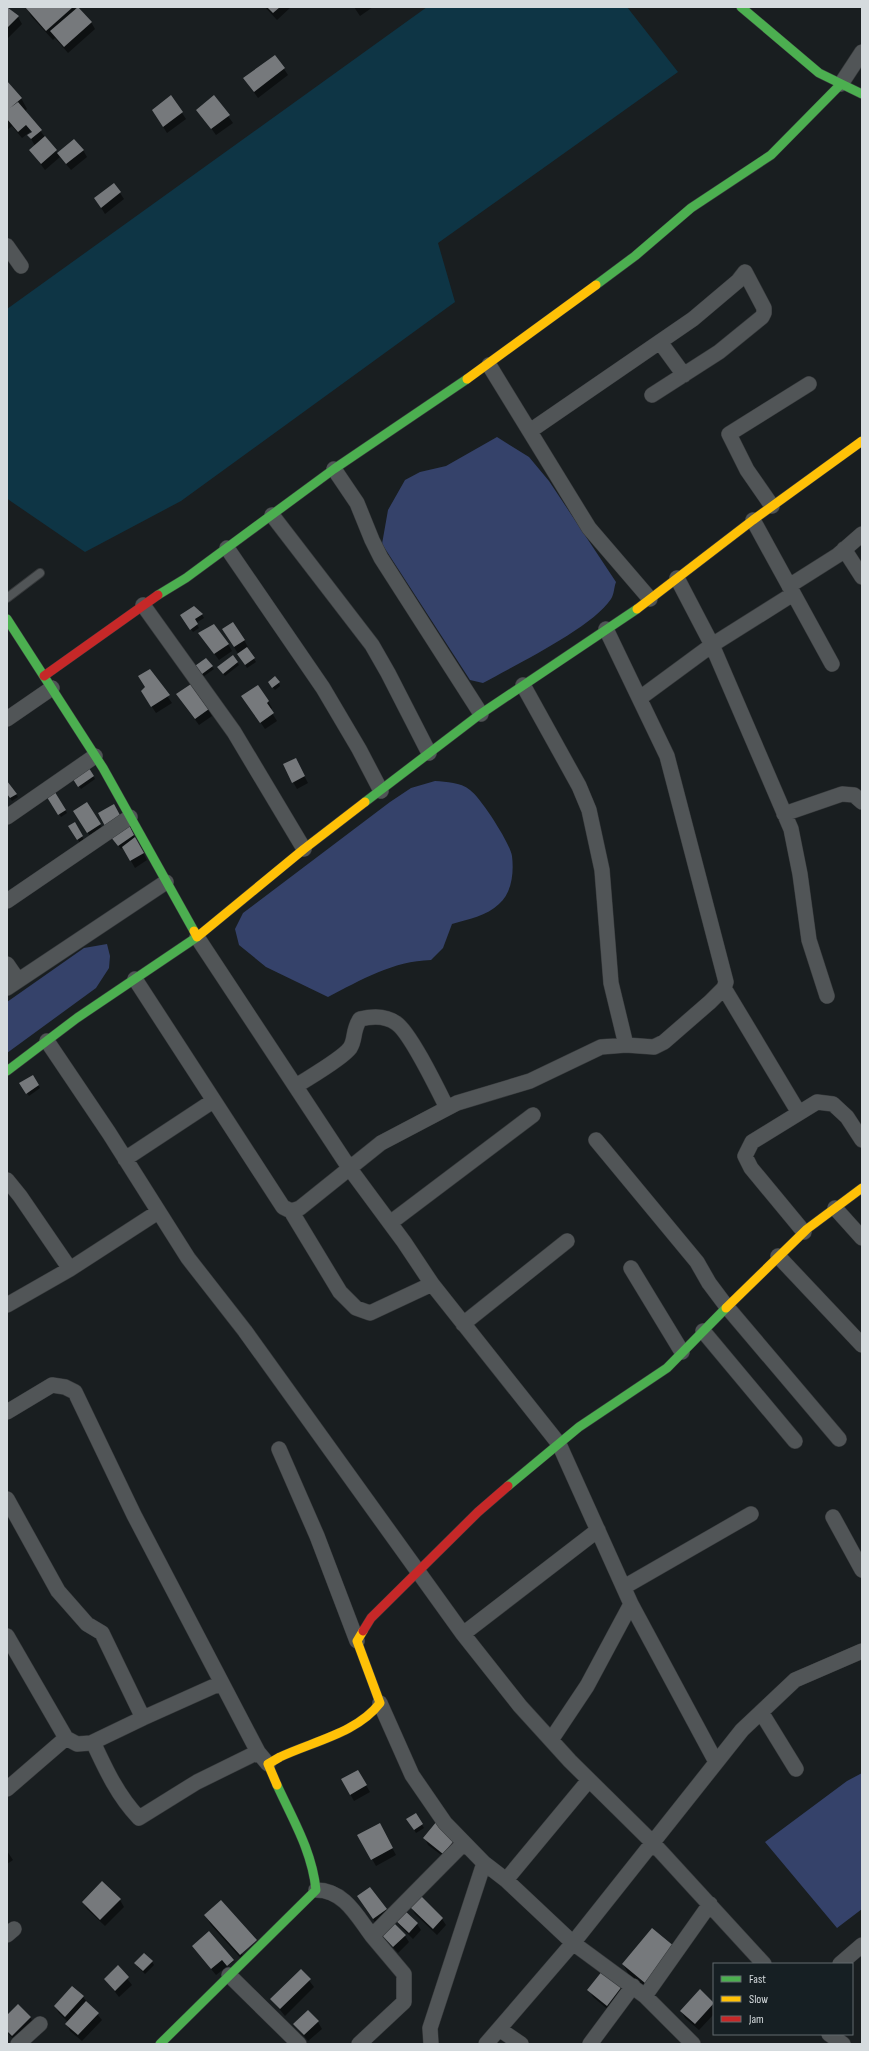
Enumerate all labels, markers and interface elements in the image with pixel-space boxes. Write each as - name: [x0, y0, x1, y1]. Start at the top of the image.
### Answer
- legend: [713, 1963, 853, 2035]
- text: Fast: [749, 1972, 766, 1987]
- text: Slow: [749, 1992, 768, 2007]
- text: Jam: [748, 2012, 764, 2027]

